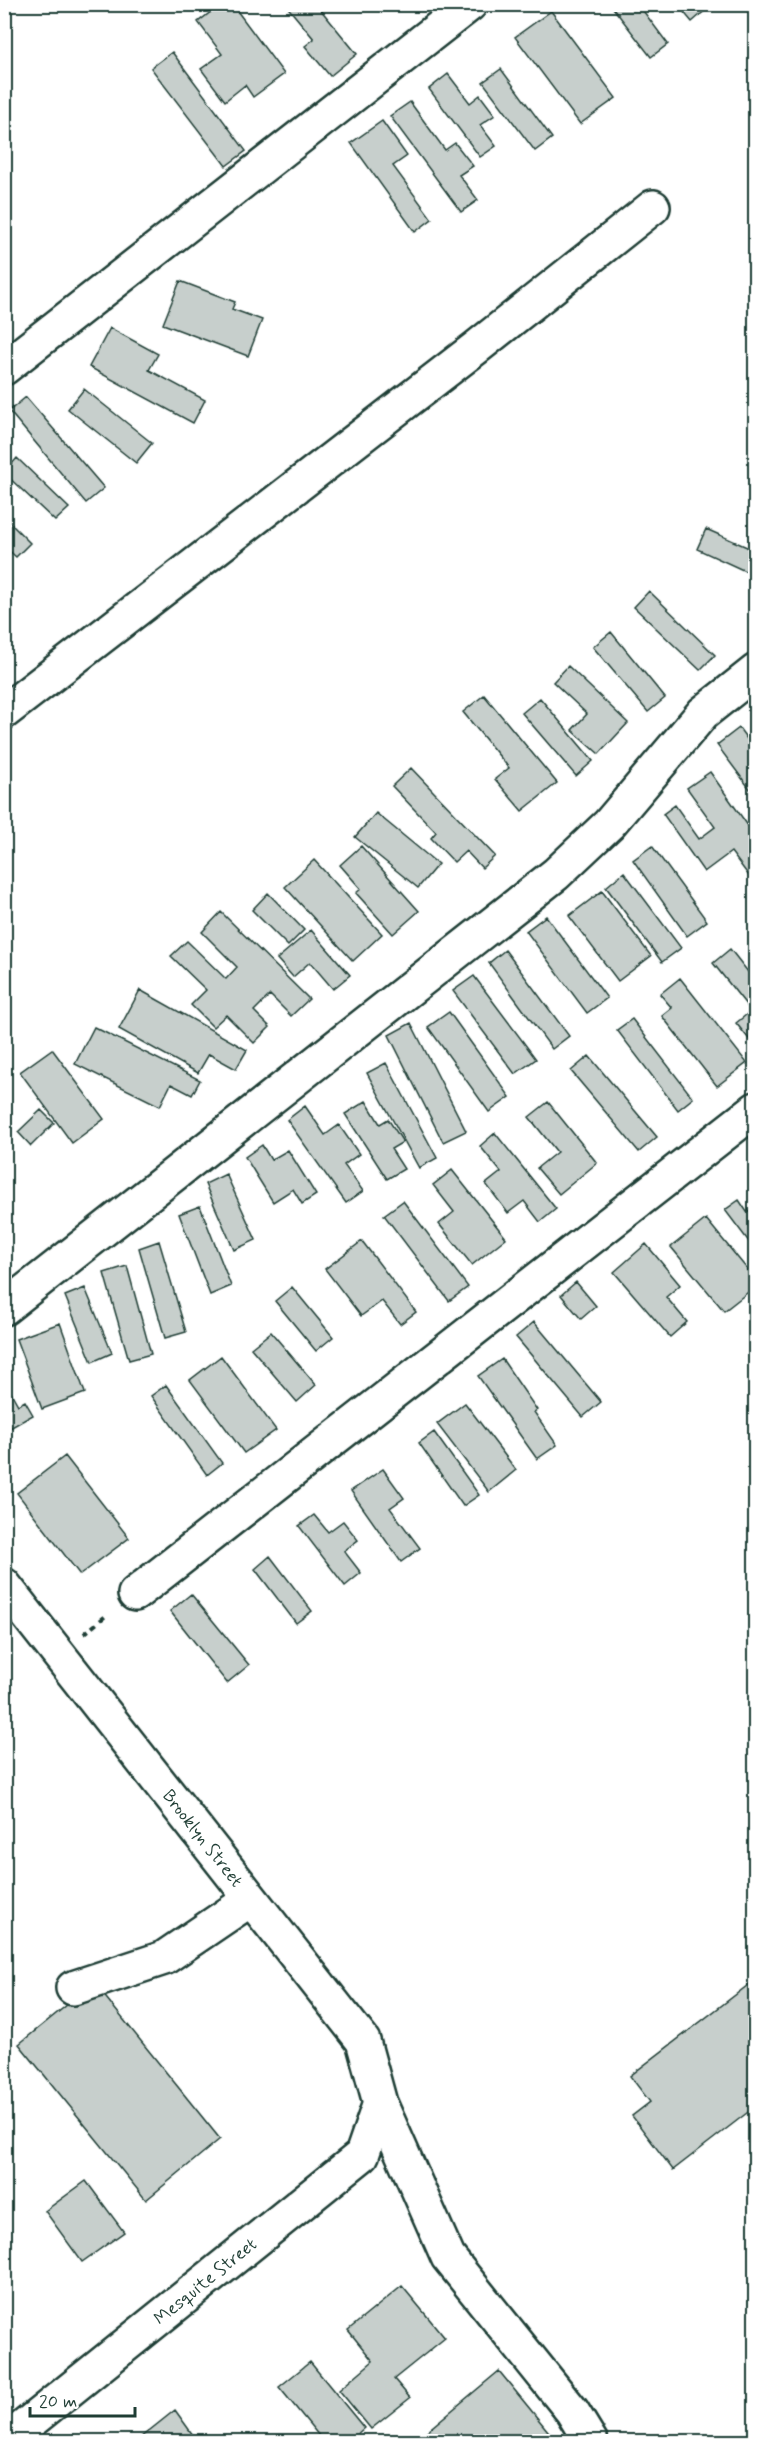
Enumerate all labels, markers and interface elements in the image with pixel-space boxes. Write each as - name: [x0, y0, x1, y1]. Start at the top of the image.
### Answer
- street label: Brooklyn Street: [156, 1785, 248, 1893]
- street label: Mesquite Street: [149, 2233, 262, 2331]
- scale bar: [30, 2380, 135, 2418]
- text: 20 m: [39, 2390, 77, 2414]

